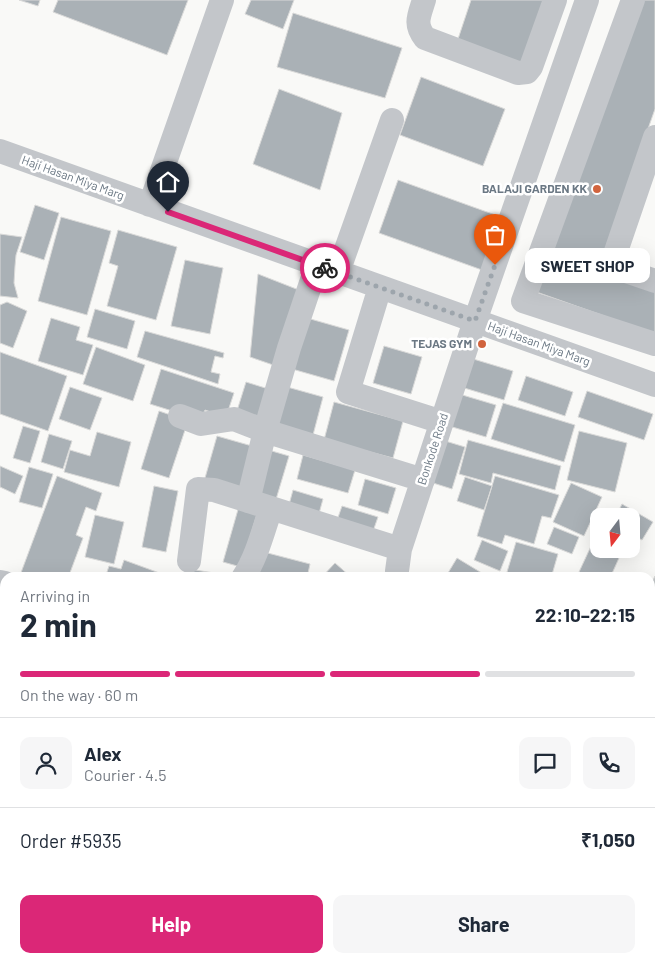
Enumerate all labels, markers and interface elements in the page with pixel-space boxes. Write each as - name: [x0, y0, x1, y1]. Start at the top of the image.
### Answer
- street label: Haji Hasan Miya Marg: [20, 152, 127, 202]
- pin: [147, 161, 189, 212]
- icon: home: [154, 168, 182, 196]
- place label: BALAJI GARDEN KK: [482, 181, 587, 195]
- marker: BALAJI GARDEN KK: [591, 183, 603, 195]
- pin: [474, 214, 516, 265]
- icon: bag: [481, 221, 509, 249]
- courier: [300, 243, 350, 293]
- callout: SWEET SHOP: [525, 248, 650, 282]
- icon: bike: [311, 254, 339, 282]
- text: SWEET SHOP: [541, 256, 634, 275]
- street label: Haji Hasan Miya Marg: [486, 318, 593, 368]
- place label: TEJAS GYM: [411, 336, 472, 350]
- marker: TEJAS GYM: [476, 338, 488, 350]
- street label: Bonkode Road: [414, 411, 450, 486]
- north arrow: [590, 508, 640, 558]
- map controls: [590, 508, 640, 558]
- text: Arriving in: [20, 586, 90, 605]
- text: 22:10–22:15: [535, 603, 635, 626]
- text: 2 min: [20, 605, 97, 643]
- text: On the way · 60 m: [20, 685, 138, 704]
- button: person: [20, 737, 72, 789]
- button: chat: [519, 737, 571, 789]
- button: phone: [583, 737, 635, 789]
- text: Alex: [84, 742, 122, 765]
- text: Courier · 4.5: [84, 765, 167, 784]
- text: ₹1,050: [581, 828, 635, 851]
- text: Order #5935: [20, 829, 122, 852]
- button: Help: [20, 895, 323, 953]
- button: Share: [333, 895, 635, 953]

